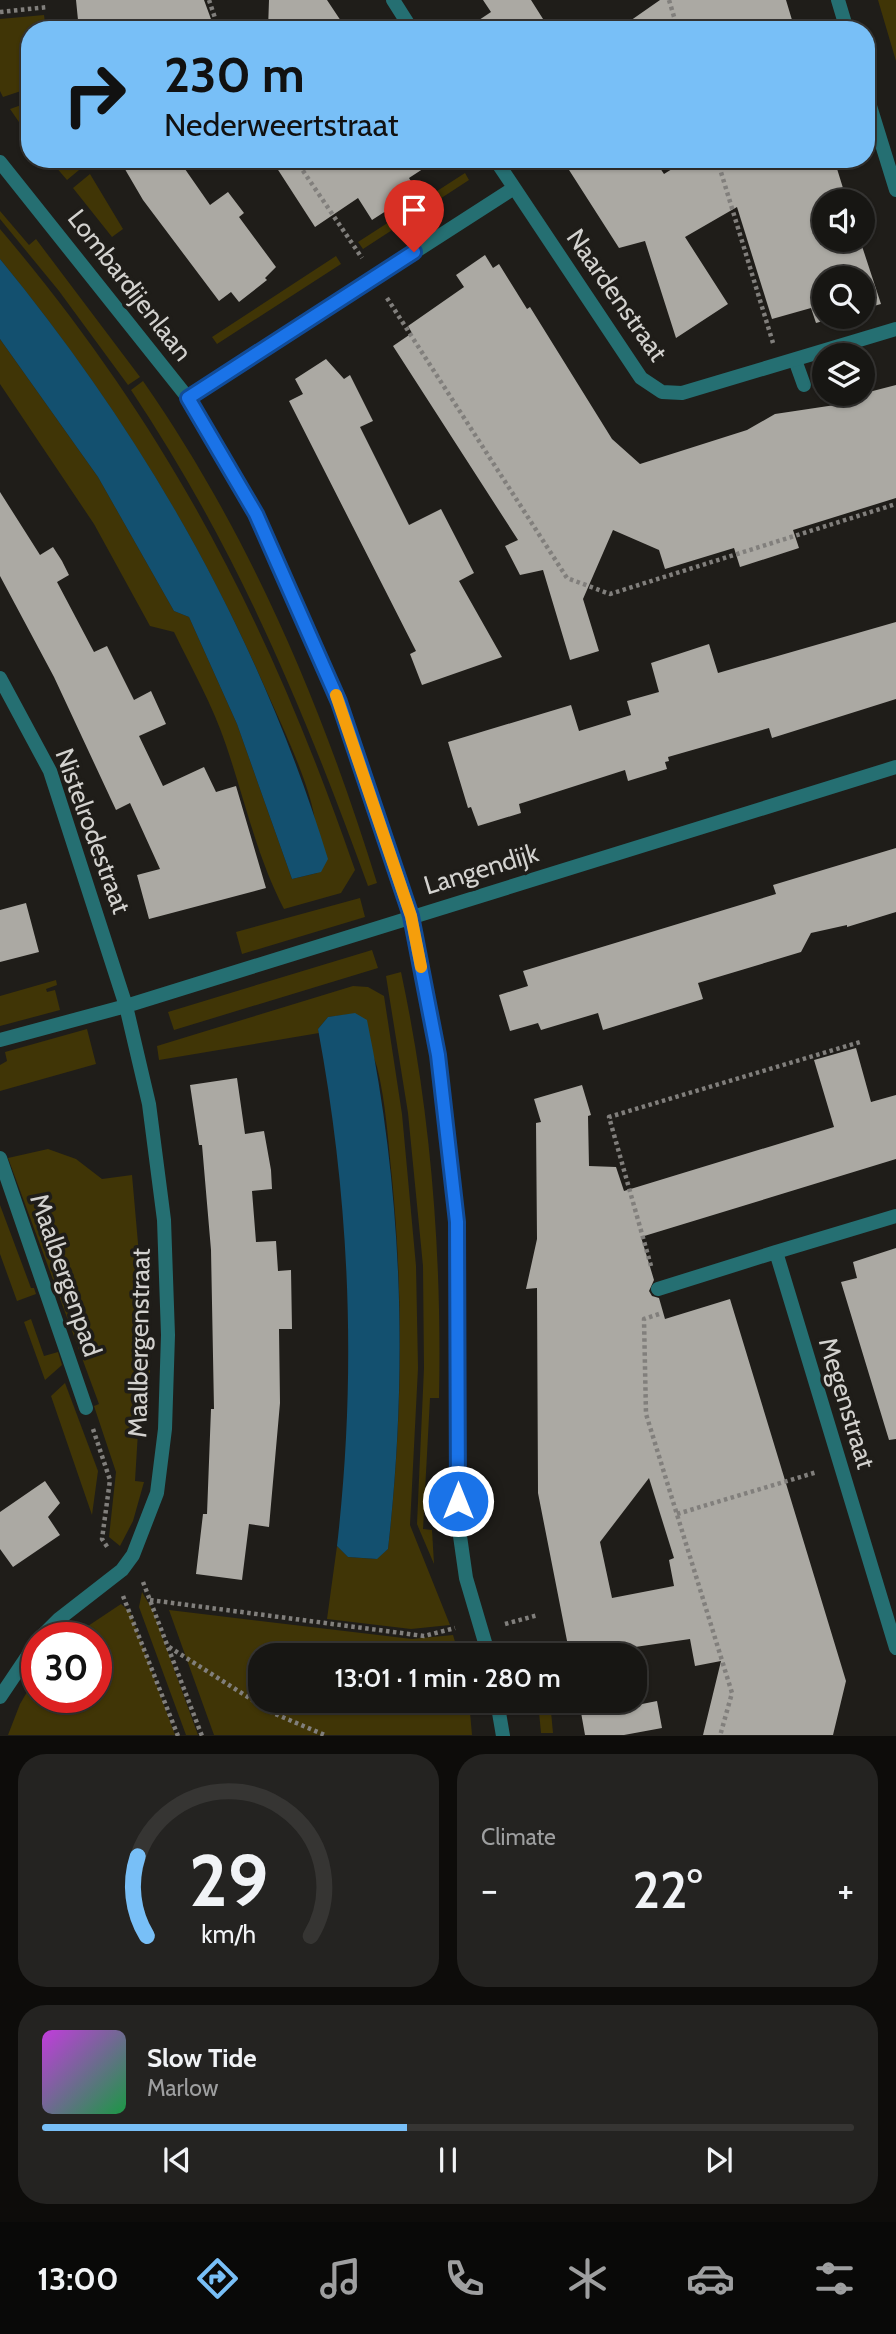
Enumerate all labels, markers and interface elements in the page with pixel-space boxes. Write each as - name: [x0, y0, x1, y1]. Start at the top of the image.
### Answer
- text: 230 m: [164, 45, 305, 104]
- icon: right: [49, 49, 140, 140]
- text: Nederweertstraat: [164, 105, 399, 144]
- pin: [384, 180, 444, 252]
- map controls: [812, 189, 875, 406]
- button: sound: [812, 189, 875, 252]
- icon: arrive: [395, 191, 433, 229]
- street label: Lombardijenlaan: [61, 203, 199, 367]
- street label: Naardenstraat: [560, 223, 674, 368]
- button: search: [812, 266, 875, 329]
- button: layers: [812, 343, 875, 406]
- street label: Nistelrodestraat: [48, 744, 138, 918]
- street label: Langendijk: [420, 836, 542, 902]
- street label: Maalbergenpad: [23, 1189, 109, 1361]
- street label: Maalbergenstraat: [121, 1248, 157, 1438]
- street label: Megenstraat: [812, 1333, 882, 1473]
- position arrow: [421, 1464, 495, 1538]
- speed limit sign: 30: [21, 1622, 112, 1713]
- text: 13:01 · 1 min · 280 m: [334, 1662, 561, 1694]
- text: Climate: [481, 1823, 556, 1851]
- text: 29: [189, 1837, 268, 1925]
- text: 22°: [633, 1858, 702, 1921]
- text: −: [481, 1866, 498, 1913]
- text: +: [837, 1866, 854, 1913]
- text: km/h: [201, 1919, 256, 1949]
- text: Slow Tide: [147, 2042, 257, 2074]
- text: Marlow: [147, 2074, 218, 2102]
- icon: previous: [158, 2141, 196, 2179]
- icon: pause: [429, 2141, 467, 2179]
- icon: next: [700, 2141, 738, 2179]
- icon: directions: [193, 2254, 242, 2303]
- icon: music: [316, 2254, 365, 2303]
- icon: phone: [440, 2254, 489, 2303]
- icon: climate: [563, 2254, 612, 2303]
- icon: car: [686, 2254, 735, 2303]
- icon: filters: [810, 2254, 859, 2303]
- text: 13:00: [37, 2259, 119, 2298]

